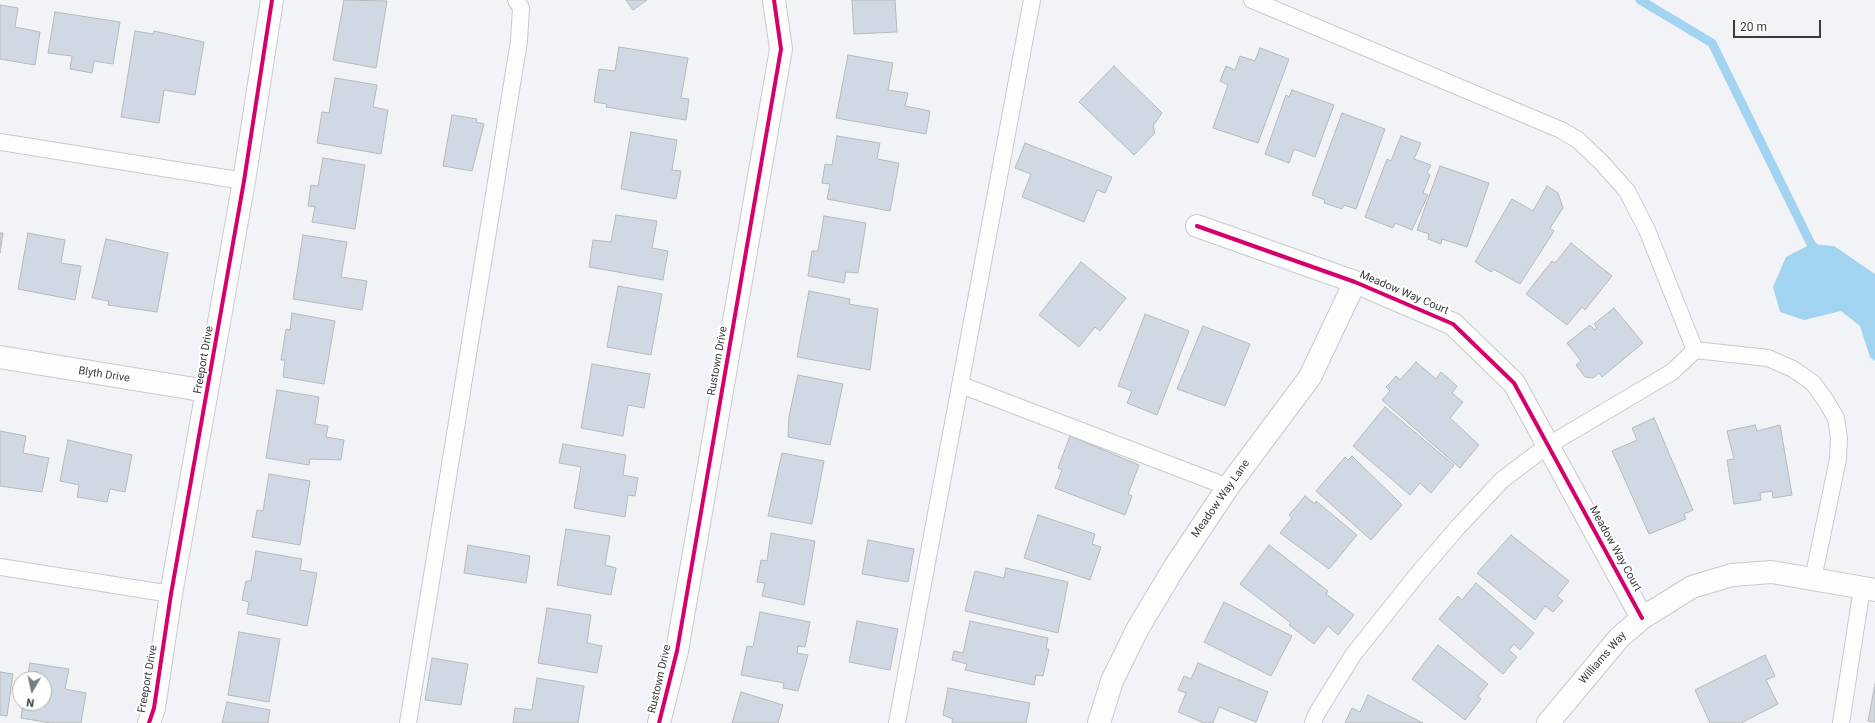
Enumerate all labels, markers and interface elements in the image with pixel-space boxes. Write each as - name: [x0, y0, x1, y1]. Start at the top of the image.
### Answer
- scale bar: [1735, 12, 1823, 38]
- text: 20 m: [1740, 20, 1767, 34]
- street label: Meadow Way Court: [1358, 268, 1450, 318]
- street label: Freeport Drive: [192, 325, 216, 395]
- street label: Rustown Drive: [705, 325, 731, 397]
- street label: Blyth Drive: [77, 364, 131, 386]
- street label: Meadow Way Lane: [1189, 457, 1253, 541]
- street label: Meadow Way Court: [1586, 504, 1644, 594]
- street label: Williams Way: [1577, 629, 1629, 687]
- street label: Rustown Drive: [646, 643, 674, 715]
- street label: Freeport Drive: [136, 644, 160, 714]
- north arrow: [12, 671, 52, 711]
- text: N: [25, 695, 35, 709]

